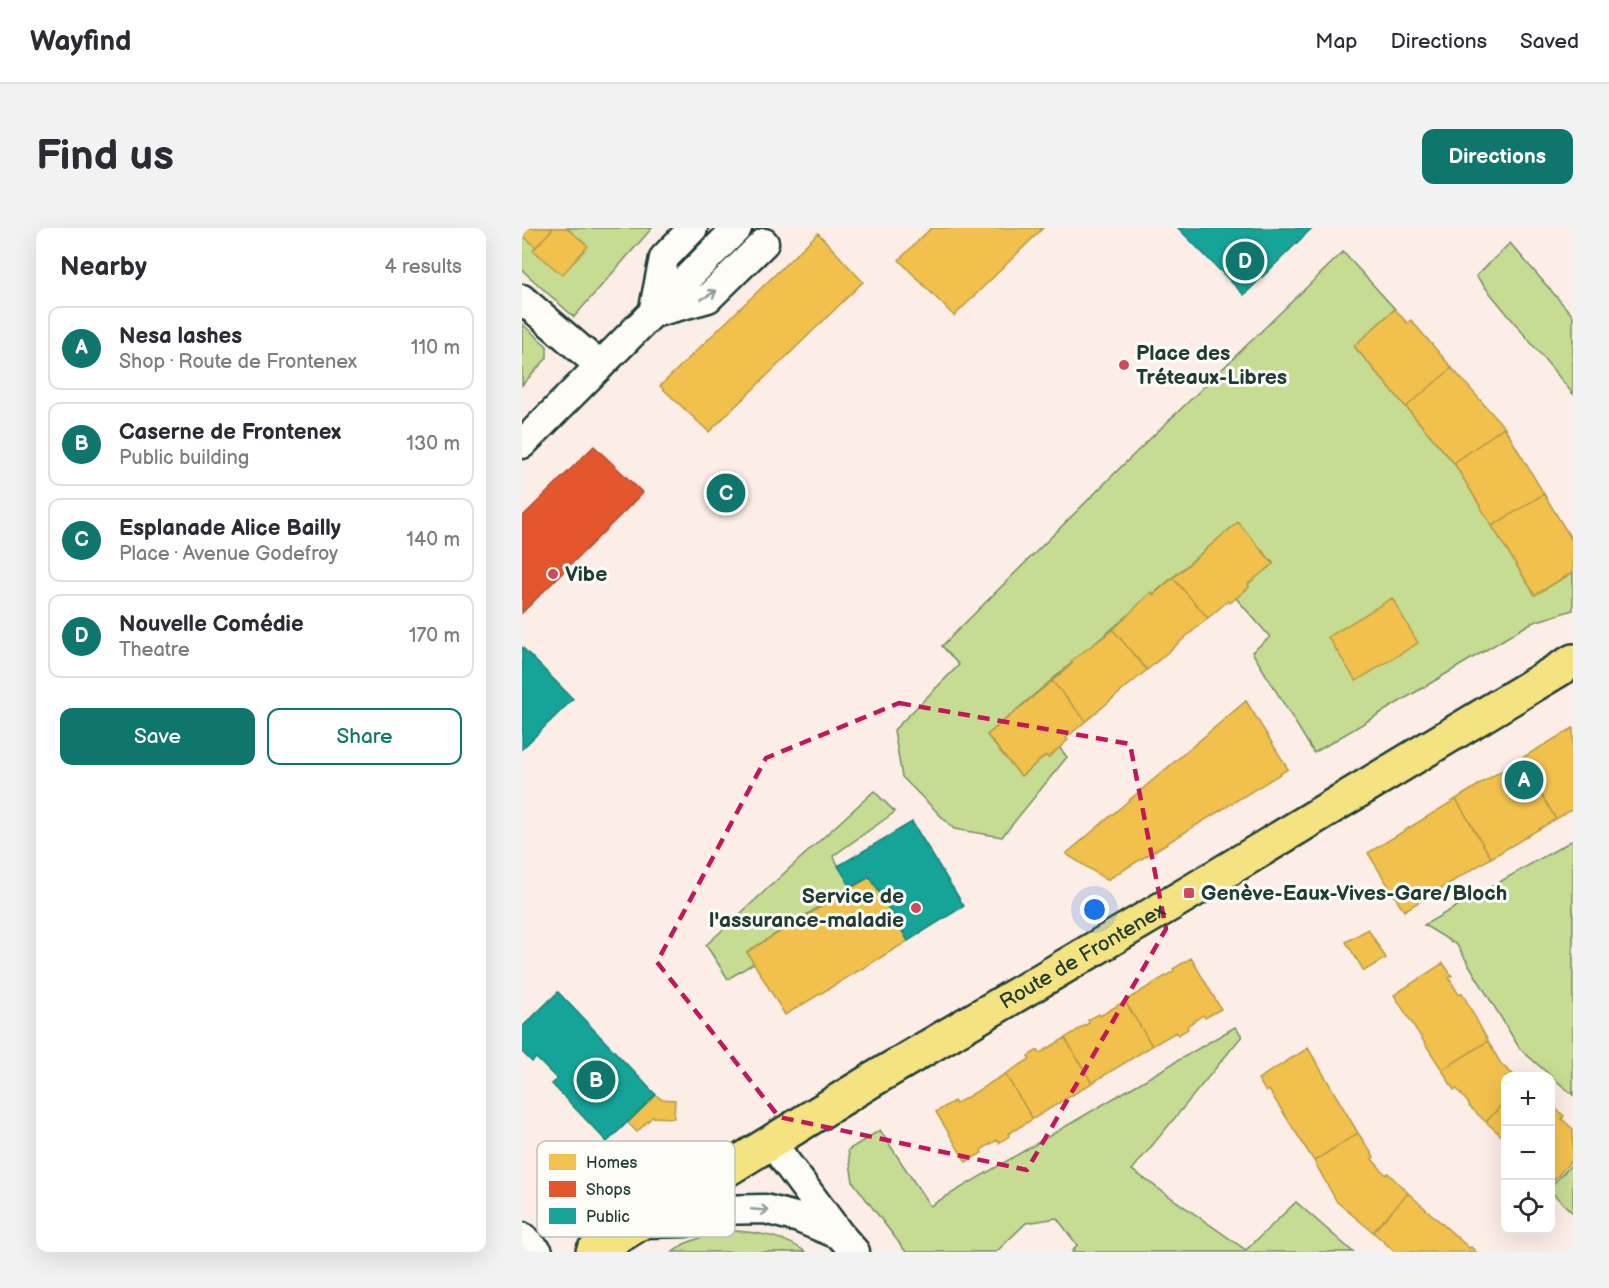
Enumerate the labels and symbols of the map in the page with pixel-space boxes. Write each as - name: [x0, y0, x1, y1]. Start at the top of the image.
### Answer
- pin: D: [1226, 238, 1264, 284]
- one-way arrow: [700, 289, 717, 302]
- place label: Place des Tréteaux-Libres: [1136, 341, 1287, 390]
- marker: Place des Tréteaux-Libres: [1117, 358, 1131, 372]
- pin: C: [706, 470, 746, 516]
- place label: Vibe: [565, 562, 607, 587]
- marker: Vibe: [546, 567, 560, 581]
- pin: A: [1504, 758, 1544, 802]
- place label: Genève-Eaux-Vives-Gare/Bloch: [1201, 881, 1507, 906]
- place label: Service de l'assurance-maladie: [709, 884, 904, 933]
- marker: Genève-Eaux-Vives-Gare/Bloch: [1182, 886, 1196, 900]
- your location: [1080, 895, 1109, 924]
- street label: Route de Frontenex: [995, 898, 1170, 1015]
- marker: Service de l'assurance-maladie: [909, 901, 923, 915]
- pin: B: [576, 1058, 616, 1102]
- legend: [537, 1141, 735, 1237]
- text: Homes: [586, 1154, 638, 1173]
- text: Shops: [586, 1181, 631, 1200]
- one-way arrow: [749, 1205, 769, 1216]
- text: Public: [586, 1208, 630, 1227]

